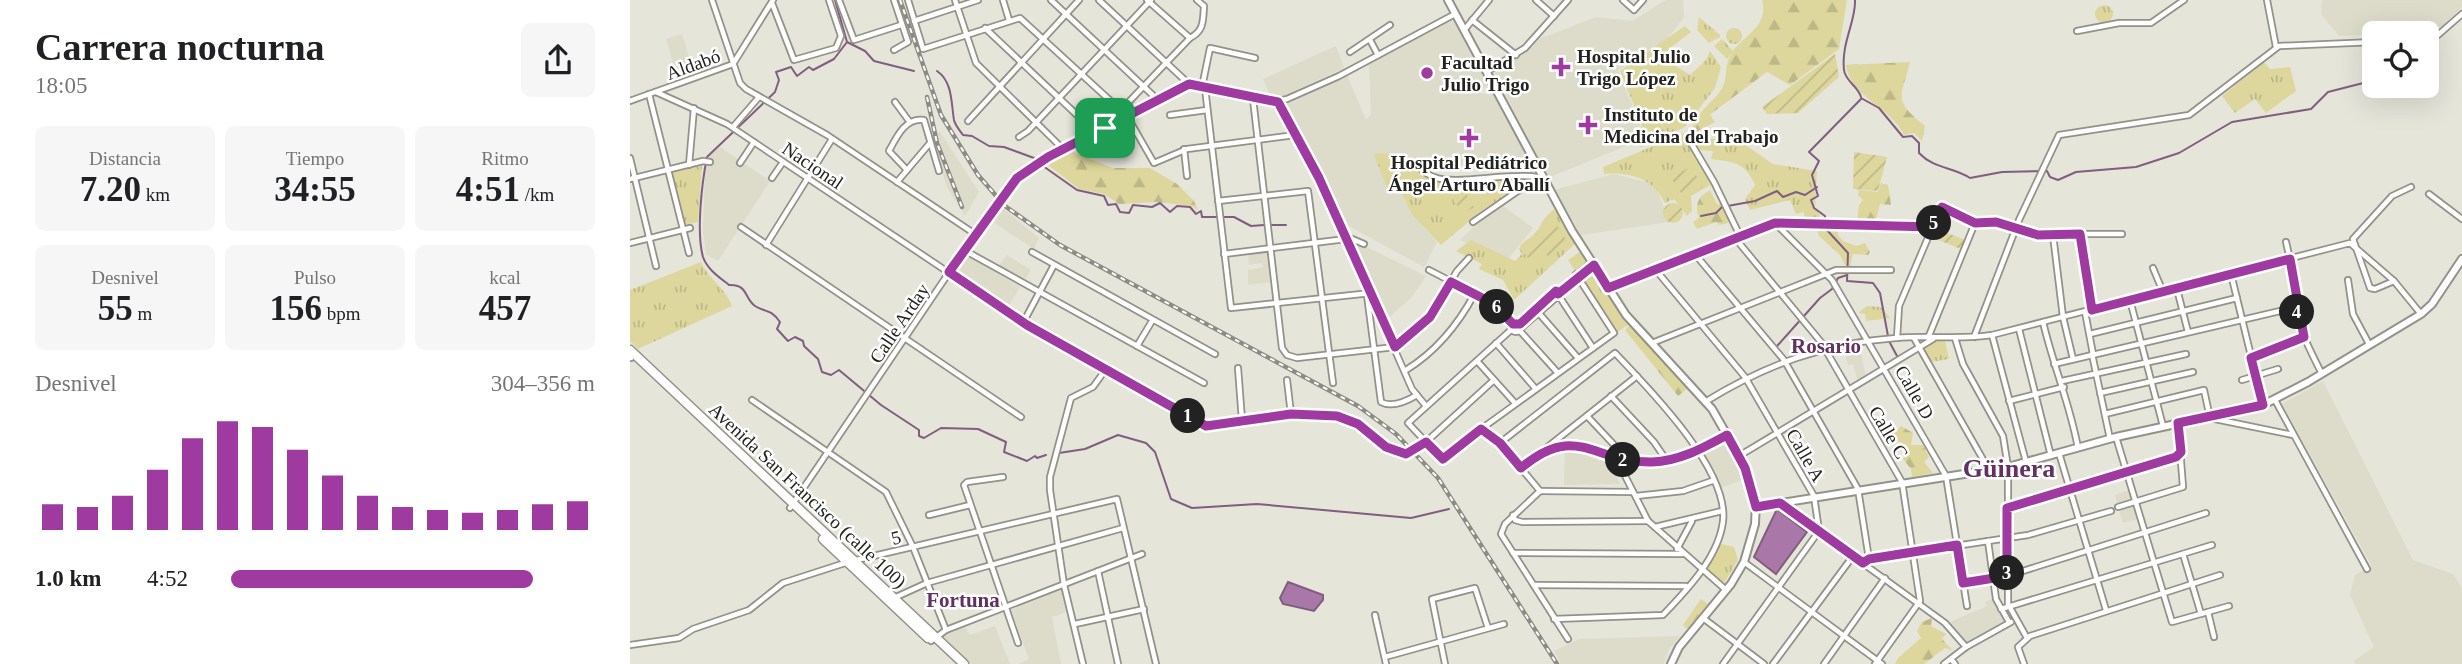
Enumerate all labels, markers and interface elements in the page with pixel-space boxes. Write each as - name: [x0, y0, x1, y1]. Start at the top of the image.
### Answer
- map controls: [2362, 21, 2439, 98]
- button: locate: [2362, 21, 2439, 98]
- button: share: [521, 23, 595, 97]
- text: Carrera nocturna: [35, 26, 325, 68]
- street label: Aldabó: [663, 45, 723, 84]
- place label: Hospital Julio Trigo López: [1577, 46, 1691, 89]
- place label: Facultad Julio Trigo: [1441, 52, 1530, 95]
- marker: Hospital Julio Trigo López: [1551, 57, 1571, 77]
- marker: Facultad Julio Trigo: [1419, 65, 1435, 81]
- text: 18:05: [35, 73, 87, 98]
- pin: [1075, 98, 1135, 158]
- place label: Instituto de Medicina del Trabajo: [1604, 104, 1779, 147]
- icon: arrive: [1086, 109, 1124, 147]
- marker: Instituto de Medicina del Trabajo: [1578, 115, 1598, 135]
- marker: Hospital Pediátrico Ángel Arturo Aballí: [1459, 128, 1479, 148]
- street label: Nacional: [778, 138, 847, 193]
- text: Distancia: [89, 148, 161, 169]
- text: Tiempo: [286, 148, 344, 169]
- text: Ritmo: [481, 148, 529, 169]
- place label: Hospital Pediátrico Ángel Arturo Aballí: [1388, 152, 1550, 195]
- text: 7.20: [80, 170, 141, 209]
- text: 34:55: [274, 170, 356, 209]
- text: 4:51: [456, 170, 520, 209]
- text: km: [141, 184, 170, 205]
- text: /km: [520, 184, 554, 205]
- pin: 5: [1916, 206, 1952, 241]
- text: 5: [1929, 212, 1938, 233]
- text: Desnivel: [91, 267, 159, 288]
- text: Pulso: [294, 267, 336, 288]
- text: kcal: [489, 267, 521, 288]
- street label: Calle Arday: [865, 279, 934, 367]
- text: 55: [98, 289, 133, 328]
- text: 156: [269, 289, 322, 328]
- text: 457: [479, 289, 531, 328]
- pin: 6: [1480, 290, 1514, 324]
- pin: 4: [2280, 294, 2314, 330]
- text: 6: [1492, 296, 1501, 317]
- text: 4: [2292, 301, 2301, 322]
- text: m: [133, 303, 152, 324]
- text: bpm: [322, 303, 361, 324]
- district label: Rosario: [1791, 334, 1861, 358]
- street label: Calle D: [1891, 362, 1938, 423]
- text: Desnivel: [35, 371, 117, 396]
- text: 304–356 m: [491, 371, 595, 396]
- pin: 1: [1170, 398, 1206, 434]
- street label: Avenida San Francisco (calle 100): [704, 399, 910, 593]
- street label: Calle C: [1865, 402, 1912, 462]
- text: 1: [1183, 405, 1192, 426]
- street label: Calle A: [1782, 425, 1829, 486]
- pin: 2: [1606, 442, 1640, 477]
- text: 2: [1618, 449, 1627, 470]
- district label: Güinera: [1963, 454, 2055, 483]
- street label: 5: [889, 526, 903, 549]
- pin: 3: [1990, 556, 2024, 590]
- text: 3: [2002, 562, 2011, 583]
- text: 1.0 km: [35, 566, 101, 591]
- text: 4:52: [147, 566, 188, 591]
- district label: Fortuna: [926, 588, 1000, 612]

